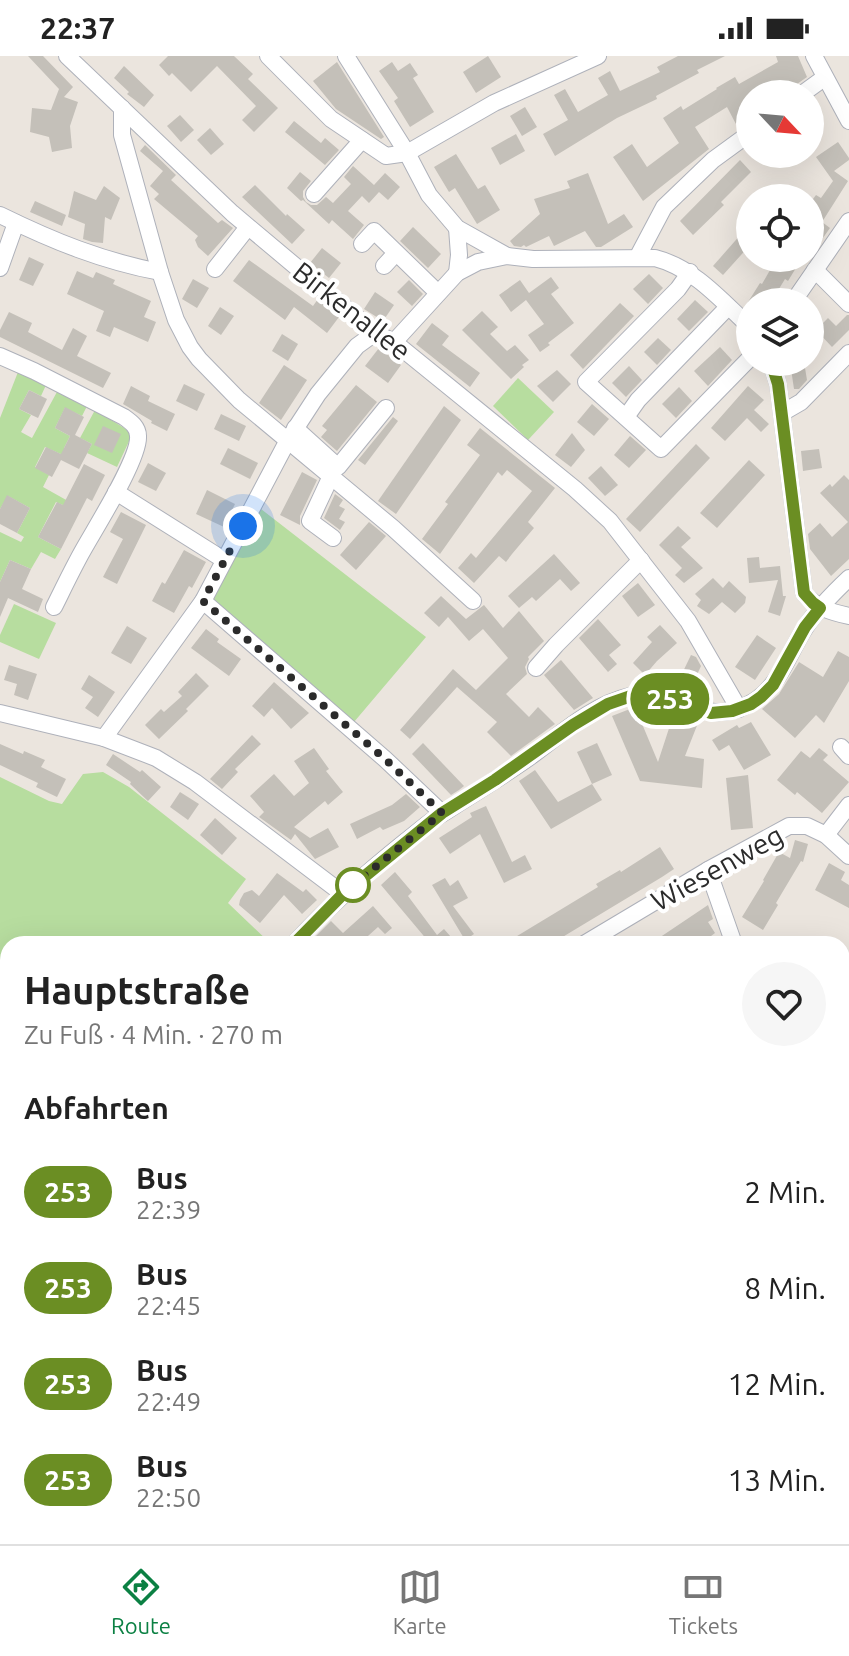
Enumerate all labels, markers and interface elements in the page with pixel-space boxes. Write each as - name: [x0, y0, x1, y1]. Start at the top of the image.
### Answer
- text: 22:37: [40, 11, 115, 45]
- north arrow: [736, 80, 824, 168]
- map controls: [736, 80, 824, 376]
- button: locate: [736, 184, 824, 272]
- street label: Birkenallee: [287, 255, 417, 366]
- button: layers: [736, 288, 824, 376]
- your location: [223, 506, 263, 546]
- line badge: 253: [624, 673, 716, 725]
- text: 253: [646, 683, 694, 714]
- street label: Wiesenweg: [646, 819, 788, 916]
- unlabelled marker: [336, 868, 370, 902]
- button: heart: [742, 962, 826, 1046]
- text: Hauptstraße: [24, 969, 250, 1011]
- text: Zu Fuß · 4 Min. · 270 m: [24, 1020, 283, 1049]
- text: Abfahrten: [24, 1091, 169, 1125]
- text: Bus: [136, 1161, 188, 1195]
- text: 2 Min.: [744, 1175, 826, 1209]
- text: 253: [44, 1176, 92, 1207]
- text: 22:39: [136, 1195, 201, 1224]
- text: Bus: [136, 1257, 188, 1291]
- text: 8 Min.: [744, 1271, 826, 1305]
- text: 253: [44, 1272, 92, 1303]
- text: 22:45: [136, 1291, 201, 1320]
- text: Bus: [136, 1353, 188, 1387]
- text: 12 Min.: [727, 1367, 826, 1401]
- text: 253: [44, 1368, 92, 1399]
- text: 22:49: [136, 1387, 201, 1416]
- text: Bus: [136, 1449, 188, 1483]
- text: 13 Min.: [727, 1463, 826, 1497]
- text: 253: [44, 1464, 92, 1495]
- text: 22:50: [136, 1483, 201, 1512]
- tab: Route: [111, 1565, 171, 1638]
- tab: Karte: [393, 1565, 447, 1638]
- tab: Tickets: [669, 1565, 738, 1638]

